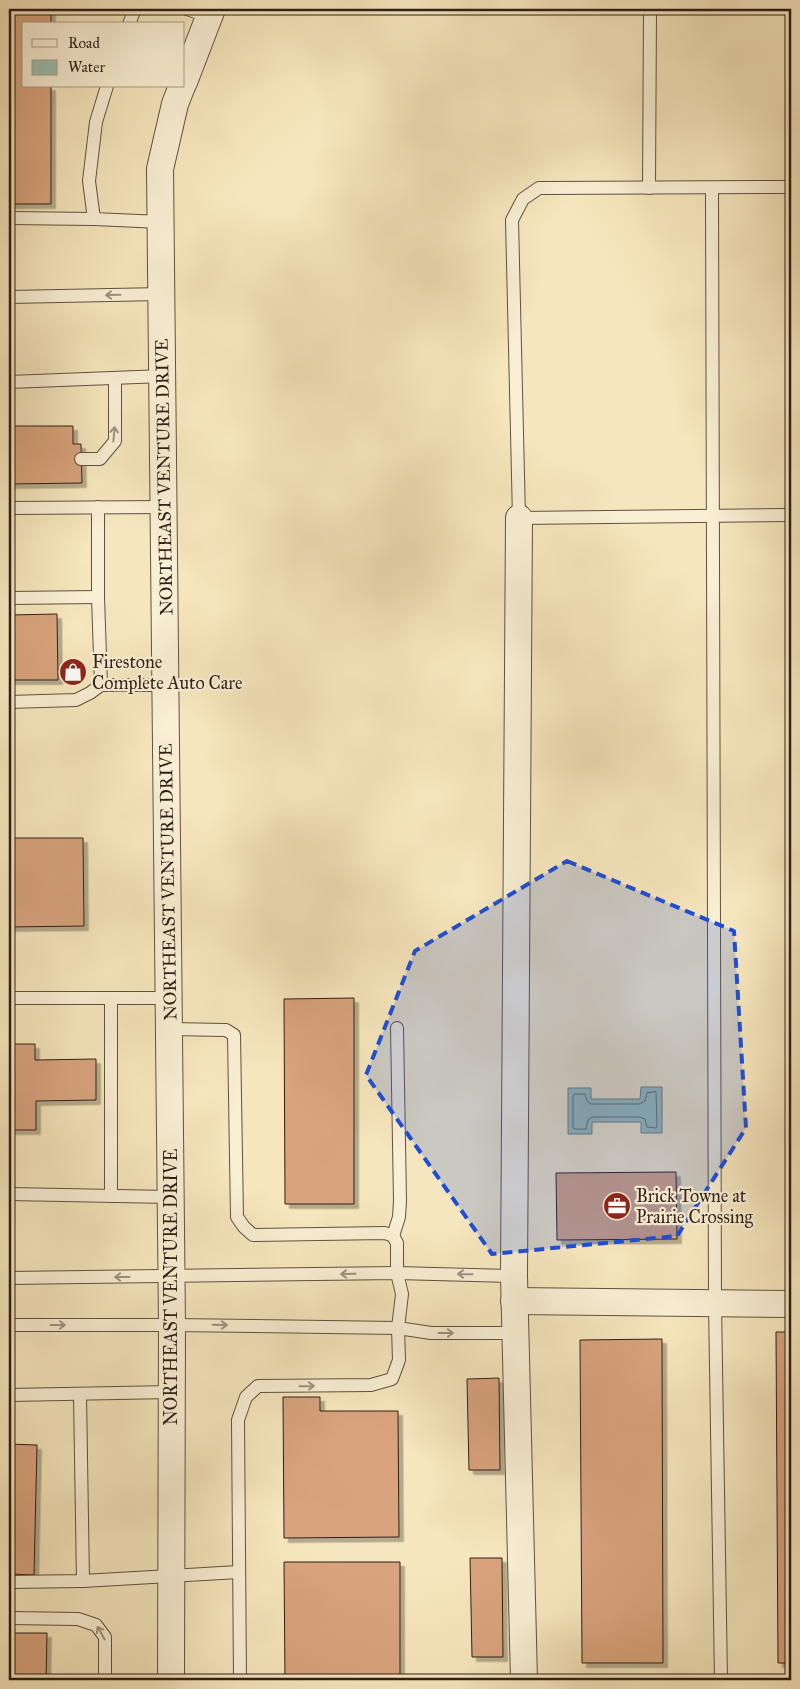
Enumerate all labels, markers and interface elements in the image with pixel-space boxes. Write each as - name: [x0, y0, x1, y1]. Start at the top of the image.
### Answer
- legend: [22, 22, 185, 88]
- text: Road: [68, 34, 100, 52]
- text: Water: [68, 58, 105, 76]
- one-way arrow: [105, 290, 122, 300]
- street label: NORTHEAST VENTURE DRIVE: [151, 338, 177, 616]
- one-way arrow: [110, 427, 119, 443]
- place label: Firestone Complete Auto Care: [92, 651, 242, 694]
- shop icon: Firestone Complete Auto Care: [58, 657, 88, 687]
- street label: NORTHEAST VENTURE DRIVE: [155, 743, 181, 1021]
- street label: NORTHEAST VENTURE DRIVE: [160, 1148, 182, 1425]
- place label: Brick Towne at Prairie Crossing: [636, 1185, 753, 1229]
- office icon: Brick Towne at Prairie Crossing: [602, 1191, 632, 1221]
- one-way arrow: [341, 1269, 357, 1279]
- one-way arrow: [457, 1270, 473, 1279]
- one-way arrow: [115, 1272, 131, 1282]
- one-way arrow: [49, 1320, 65, 1330]
- one-way arrow: [212, 1320, 228, 1330]
- one-way arrow: [438, 1328, 454, 1338]
- one-way arrow: [298, 1381, 314, 1391]
- one-way arrow: [95, 1626, 105, 1640]

